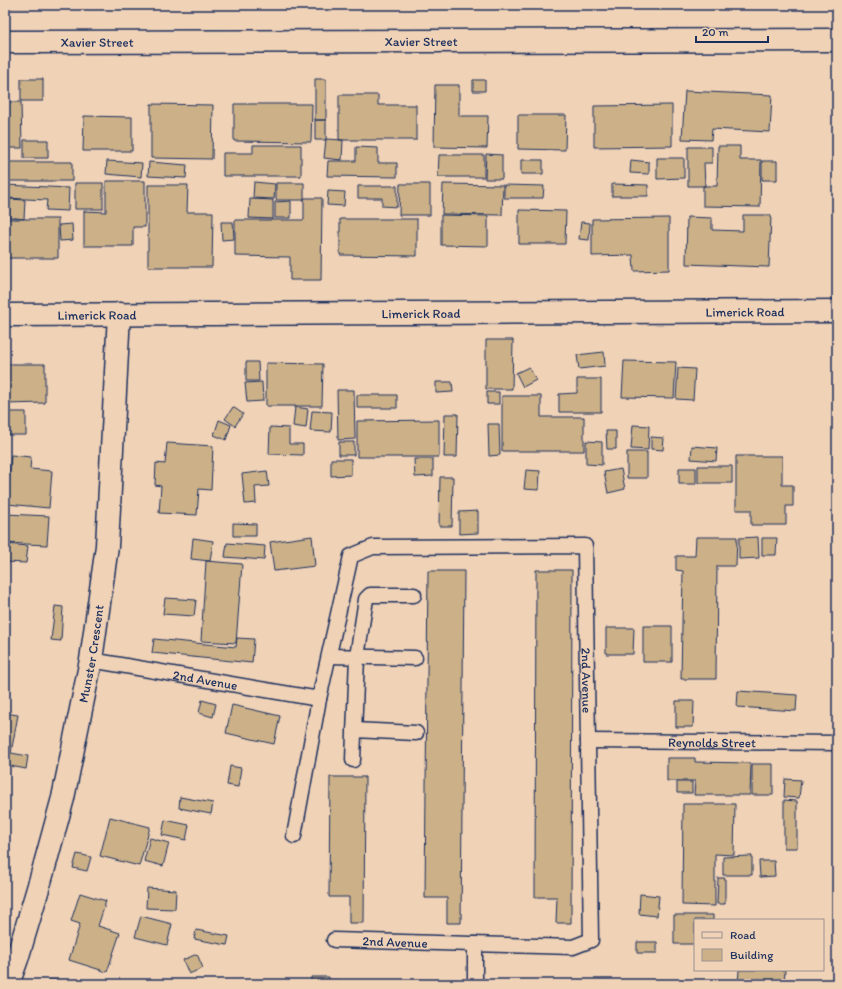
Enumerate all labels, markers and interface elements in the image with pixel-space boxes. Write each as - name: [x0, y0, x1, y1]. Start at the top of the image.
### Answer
- scale bar: [696, 18, 768, 44]
- text: 20 m: [702, 25, 729, 39]
- street label: Xavier Street: [384, 33, 458, 49]
- street label: Xavier Street: [60, 34, 134, 49]
- street label: Limerick Road: [706, 304, 784, 319]
- street label: Limerick Road: [382, 305, 460, 321]
- street label: Limerick Road: [58, 307, 136, 322]
- street label: Munster Crescent: [75, 604, 106, 704]
- street label: 2nd Avenue: [579, 648, 595, 713]
- street label: 2nd Avenue: [172, 667, 239, 692]
- street label: Reynolds Street: [668, 734, 756, 750]
- legend: [694, 919, 824, 971]
- text: Road: [730, 928, 756, 942]
- street label: 2nd Avenue: [362, 933, 428, 951]
- text: Building: [730, 948, 774, 962]

